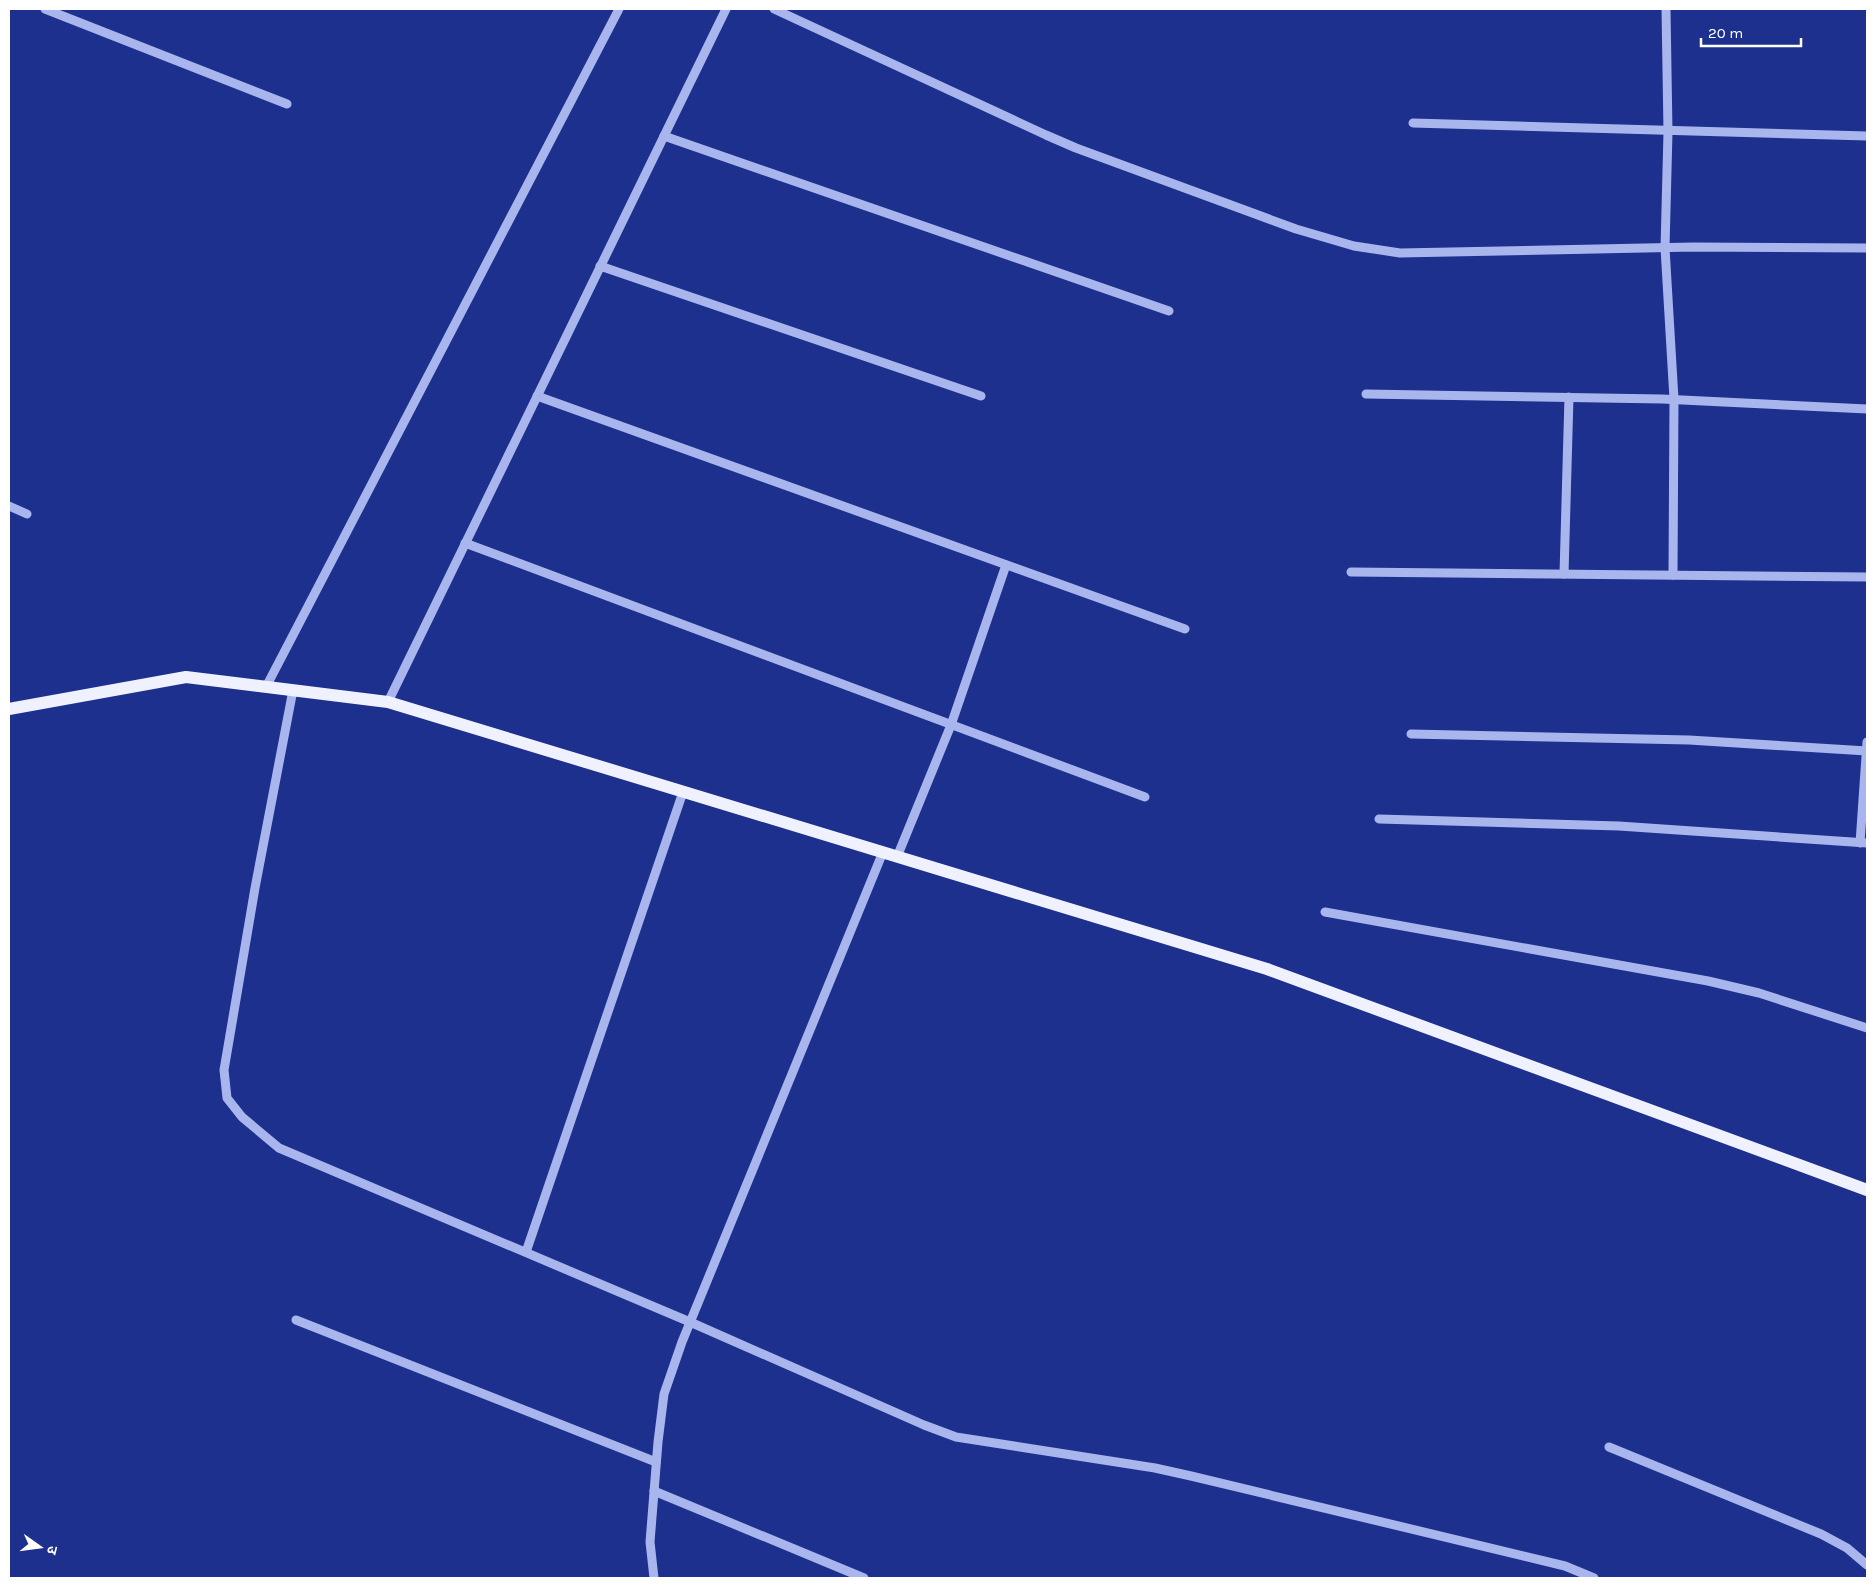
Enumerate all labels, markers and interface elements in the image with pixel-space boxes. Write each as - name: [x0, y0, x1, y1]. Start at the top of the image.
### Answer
- scale bar: [1701, 15, 1801, 47]
- text: 20 m: [1708, 24, 1743, 42]
- north arrow: [15, 1522, 65, 1572]
- text: उ: [43, 1544, 61, 1557]

